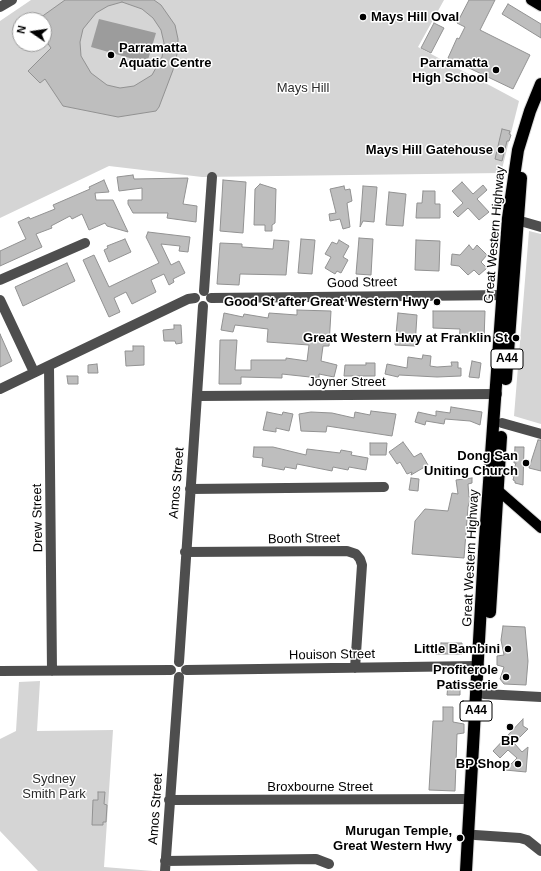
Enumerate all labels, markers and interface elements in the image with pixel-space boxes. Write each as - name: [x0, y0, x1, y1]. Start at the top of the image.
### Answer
- place label: Mays Hill Oval: [371, 9, 459, 25]
- north arrow: [12, 12, 52, 52]
- marker: Mays Hill Oval: [358, 12, 368, 22]
- text: N: [15, 24, 28, 35]
- place label: Parramatta Aquatic Centre: [119, 40, 211, 71]
- marker: Parramatta Aquatic Centre: [106, 50, 116, 60]
- place label: Parramatta High School: [412, 55, 488, 86]
- marker: Parramatta High School: [491, 65, 501, 75]
- park label: Mays Hill: [277, 80, 329, 96]
- place label: Mays Hill Gatehouse: [366, 142, 493, 158]
- marker: Mays Hill Gatehouse: [496, 145, 506, 155]
- street label: Great Western Highway: [481, 166, 509, 304]
- street label: Good Street: [327, 275, 397, 291]
- place label: Good St after Great Western Hwy: [224, 294, 429, 310]
- marker: Good St after Great Western Hwy: [432, 297, 442, 307]
- place label: Great Western Hwy at Franklin St: [303, 330, 508, 346]
- marker: Great Western Hwy at Franklin St: [511, 333, 521, 343]
- road number: A44: [491, 349, 523, 369]
- street label: Joyner Street: [308, 374, 386, 390]
- street label: Amos Street: [166, 447, 188, 519]
- place label: Dong San Uniting Church: [424, 448, 518, 479]
- marker: Dong San Uniting Church: [521, 458, 531, 468]
- street label: Drew Street: [30, 484, 46, 552]
- street label: Great Western Highway: [460, 489, 482, 627]
- street label: Booth Street: [268, 531, 340, 547]
- place label: Little Bambini: [414, 641, 500, 657]
- marker: Little Bambini: [503, 644, 513, 654]
- street label: Houison Street: [289, 646, 375, 664]
- place label: Profiterole Patisserie: [433, 662, 498, 693]
- marker: Profiterole Patisserie: [501, 672, 511, 682]
- road number: A44: [460, 701, 492, 721]
- marker: BP: [505, 722, 515, 732]
- place label: BP: [501, 733, 519, 749]
- place label: BP Shop: [456, 756, 510, 772]
- marker: BP Shop: [513, 759, 523, 769]
- park label: Sydney Smith Park: [22, 771, 86, 802]
- street label: Amos Street: [146, 773, 166, 845]
- street label: Broxbourne Street: [267, 779, 373, 795]
- place label: Murugan Temple, Great Western Hwy: [333, 823, 452, 854]
- marker: Murugan Temple, Great Western Hwy: [455, 833, 465, 843]

